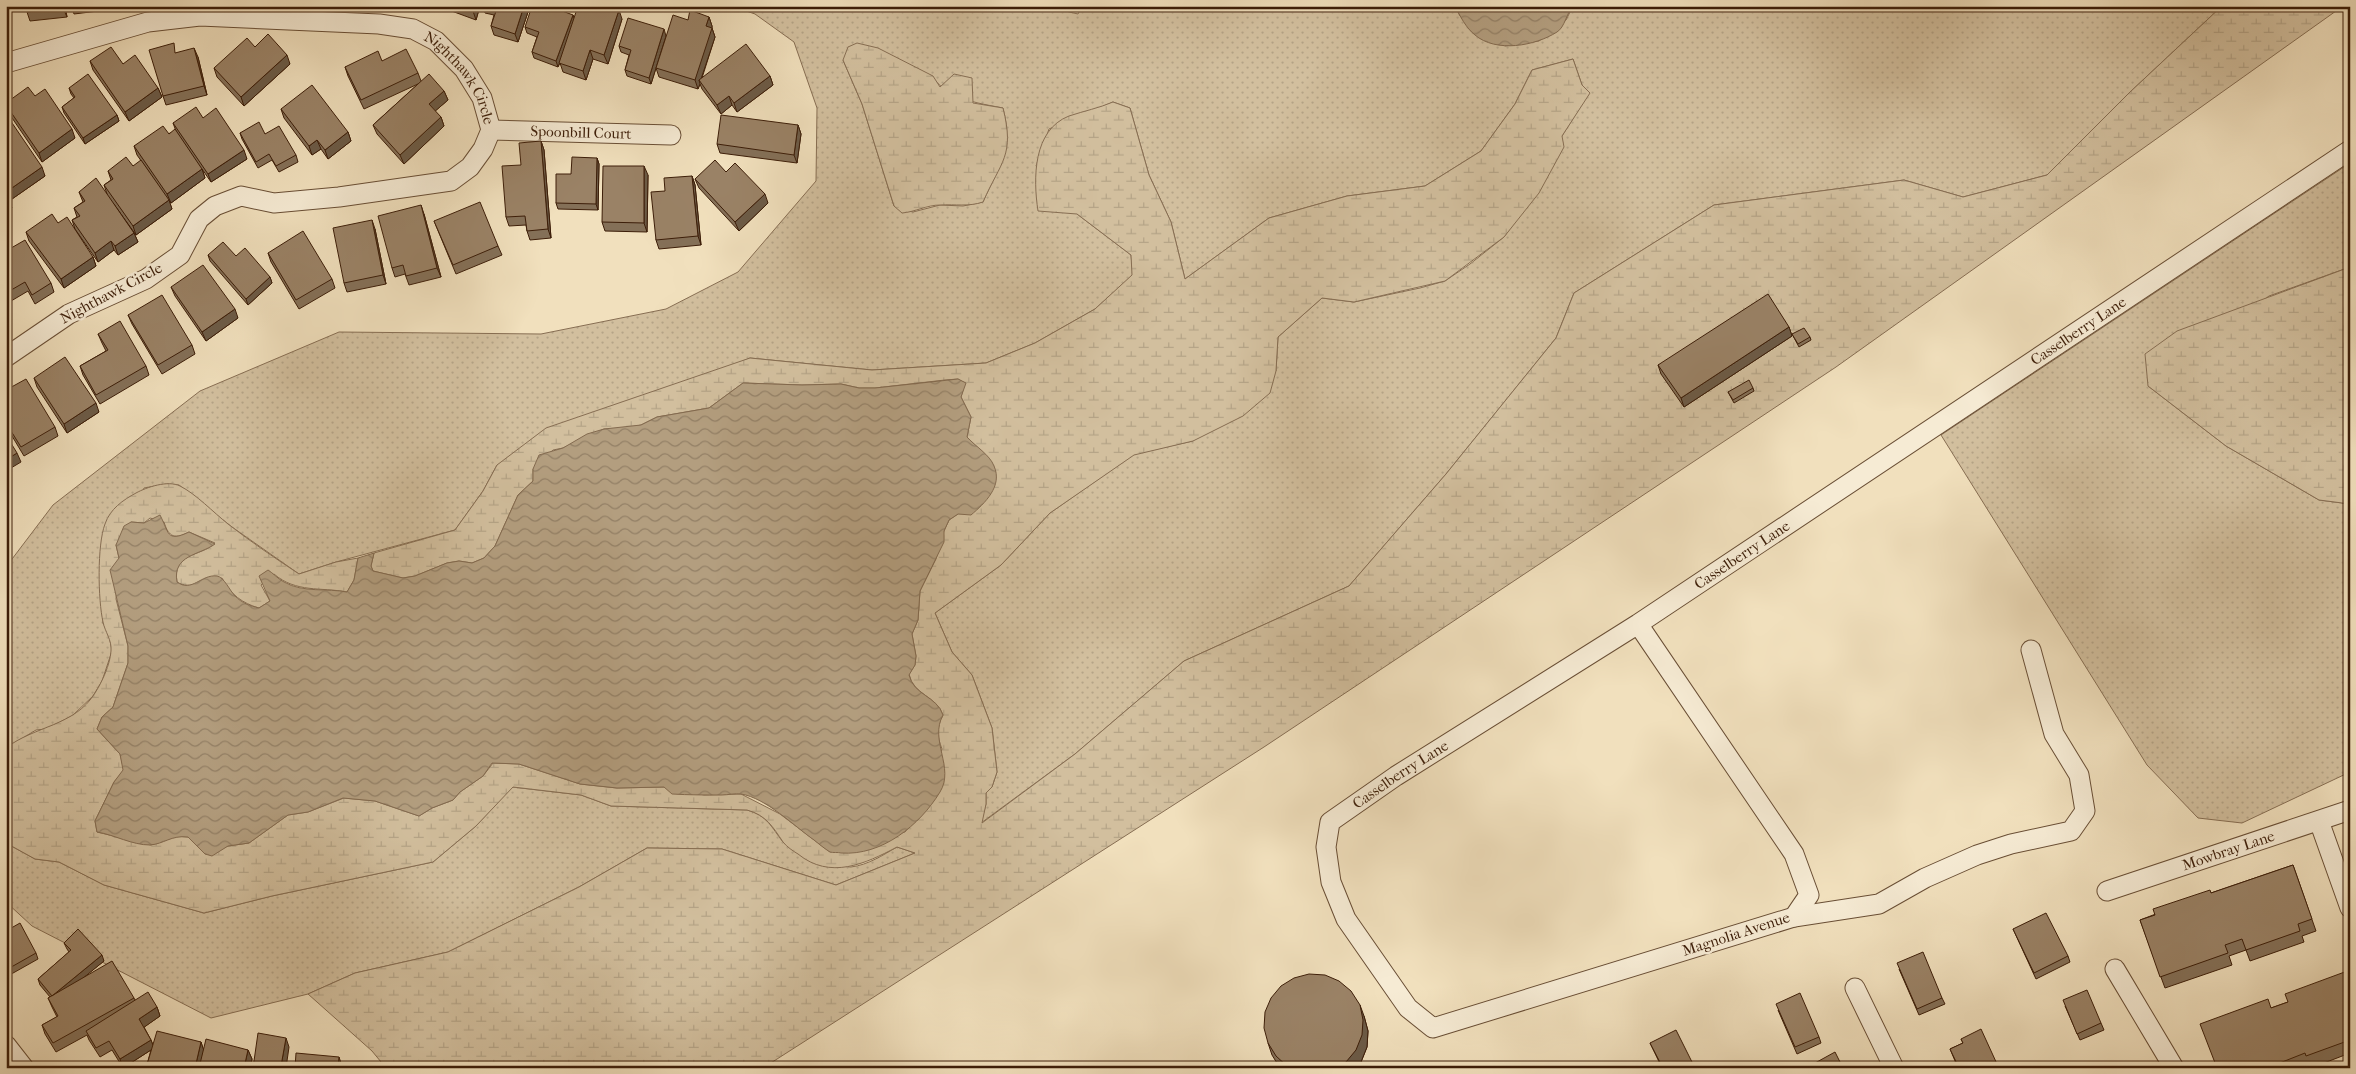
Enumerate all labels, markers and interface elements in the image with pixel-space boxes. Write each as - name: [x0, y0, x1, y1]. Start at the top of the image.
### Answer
- street label: Nighthawk Circle: [421, 27, 498, 127]
- street label: Spoonbill Court: [530, 122, 632, 143]
- street label: Nighthawk Circle: [57, 258, 166, 327]
- street label: Casselberry Lane: [2027, 292, 2130, 369]
- street label: Casselberry Lane: [1691, 516, 1794, 593]
- street label: Casselberry Lane: [1349, 736, 1452, 812]
- street label: Mowbray Lane: [2180, 827, 2277, 874]
- street label: Magnolia Avenue: [1680, 908, 1793, 960]

